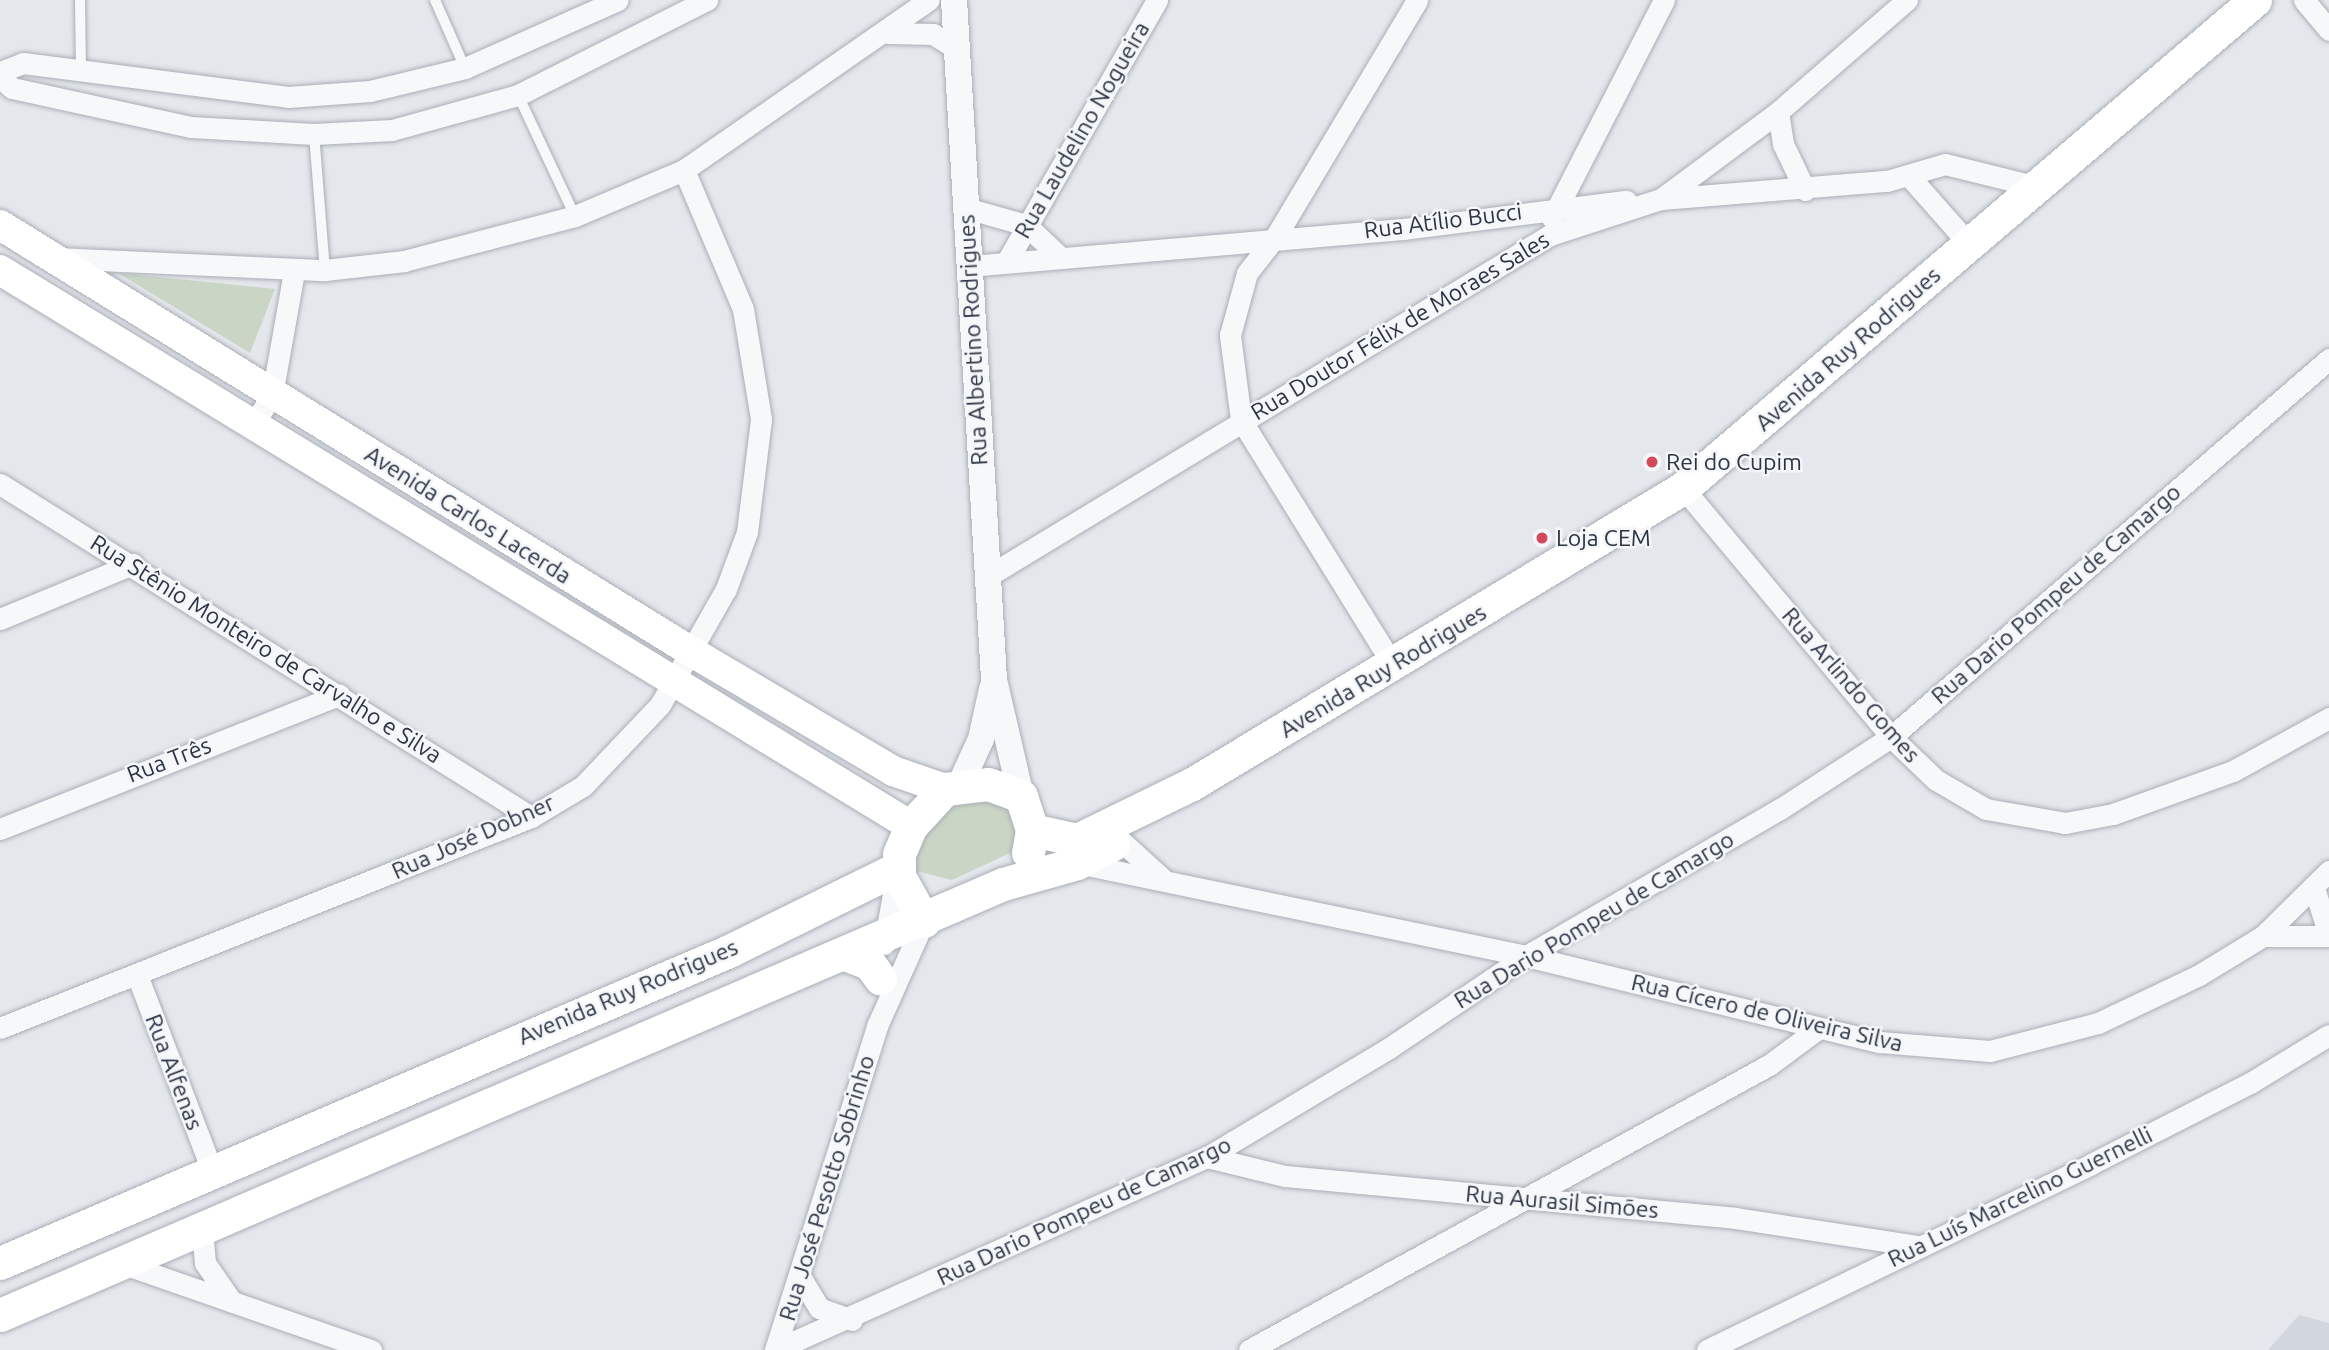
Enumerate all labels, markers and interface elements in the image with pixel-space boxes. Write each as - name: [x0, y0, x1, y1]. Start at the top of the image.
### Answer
- street label: Rua Laudelino Nogueira: [1009, 17, 1155, 243]
- street label: Rua Atílio Bucci: [1362, 198, 1524, 244]
- street label: Rua Albertino Rodrigues: [953, 214, 993, 466]
- street label: Rua Doutor Félix de Moraes Sales: [1246, 226, 1554, 426]
- street label: Avenida Ruy Rodrigues: [1750, 261, 1946, 437]
- street label: Avenida Carlos Lacerda: [360, 440, 576, 590]
- place label: Rei do Cupim: [1666, 448, 1802, 476]
- marker: Rei do Cupim: [1644, 454, 1660, 470]
- street label: Rua Dario Pompeu de Camargo: [1926, 478, 2186, 710]
- place label: Loja CEM: [1556, 524, 1651, 552]
- street label: Rua Stênio Monteiro de Carvalho e Silva: [85, 529, 447, 769]
- marker: Loja CEM: [1534, 530, 1550, 546]
- street label: Avenida Ruy Rodrigues: [1275, 598, 1491, 744]
- street label: Rua Arlindo Gomes: [1776, 602, 1926, 768]
- street label: Rua Três: [123, 731, 215, 789]
- street label: Rua José Dobner: [387, 789, 559, 885]
- street label: Rua Dario Pompeu de Camargo: [1449, 825, 1739, 1015]
- street label: Avenida Ruy Rodrigues: [514, 933, 742, 1051]
- street label: Rua Cícero de Oliveira Silva: [1629, 968, 1905, 1058]
- street label: Rua Alfenas: [139, 1010, 209, 1134]
- street label: Rua José Pesotto Sobrinho: [773, 1052, 881, 1324]
- street label: Rua Luís Marcelino Guernelli: [1883, 1121, 2157, 1273]
- street label: Rua Dario Pompeu de Camargo: [933, 1131, 1235, 1291]
- street label: Rua Aurasil Simões: [1464, 1180, 1660, 1224]

